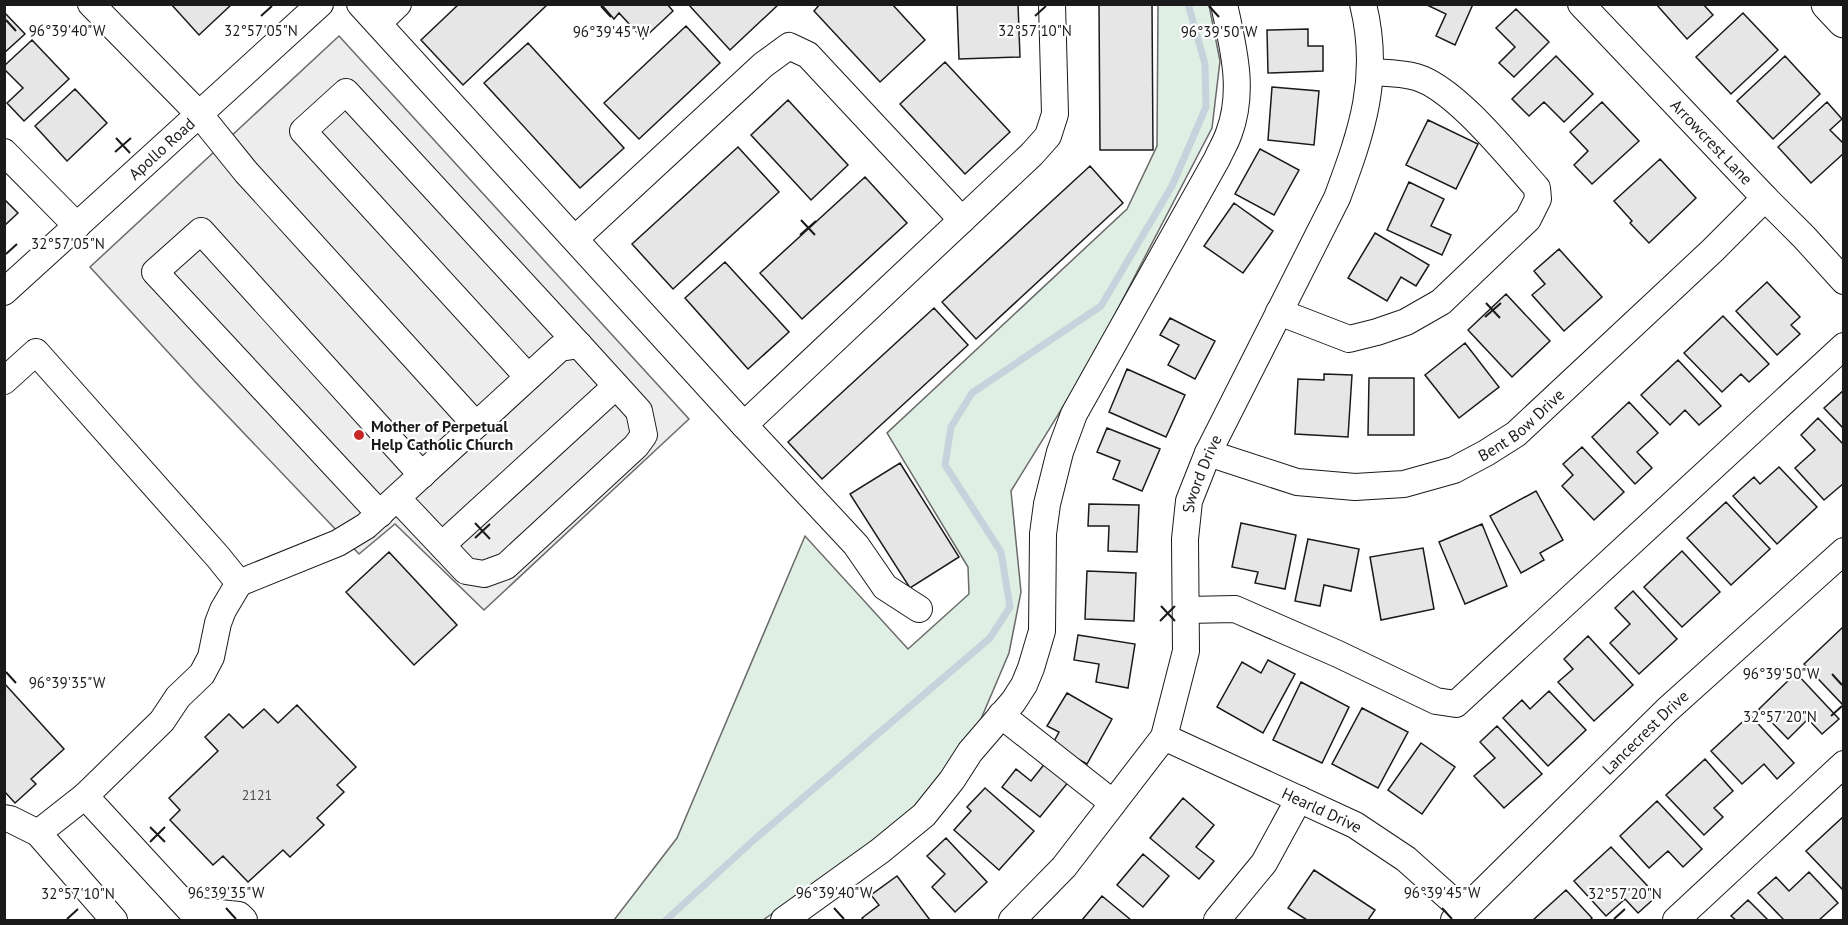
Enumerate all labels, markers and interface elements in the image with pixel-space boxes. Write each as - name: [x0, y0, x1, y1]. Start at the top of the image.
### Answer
- text: 96°39'40"W: [29, 21, 106, 40]
- text: 32°57'05"N: [224, 21, 298, 40]
- text: 32°57'10"N: [998, 21, 1072, 40]
- text: 96°39'45"W: [573, 22, 650, 41]
- text: 96°39'50"W: [1181, 22, 1258, 41]
- street label: Arrowcrest Lane: [1667, 95, 1757, 189]
- street label: Apollo Road: [124, 113, 199, 184]
- text: 32°57'05"N: [31, 234, 105, 253]
- street label: Bent Bow Drive: [1474, 384, 1568, 465]
- place label: Mother of Perpetual Help Catholic Church: [371, 416, 513, 454]
- marker: Mother of Perpetual Help Catholic Church: [352, 428, 366, 442]
- street label: Sword Drive: [1178, 431, 1226, 514]
- text: 96°39'50"W: [1743, 664, 1820, 683]
- text: 96°39'35"W: [29, 673, 106, 692]
- street label: Lancecrest Drive: [1598, 686, 1692, 779]
- text: 32°57'20"N: [1743, 707, 1817, 726]
- street label: Hearld Drive: [1279, 783, 1366, 837]
- house number: 2121: [242, 786, 272, 804]
- text: 96°39'35"W: [188, 883, 265, 902]
- text: 96°39'40"W: [796, 883, 873, 902]
- text: 96°39'45"W: [1404, 883, 1481, 902]
- text: 32°57'10"N: [41, 884, 115, 903]
- text: 32°57'20"N: [1588, 884, 1662, 903]

